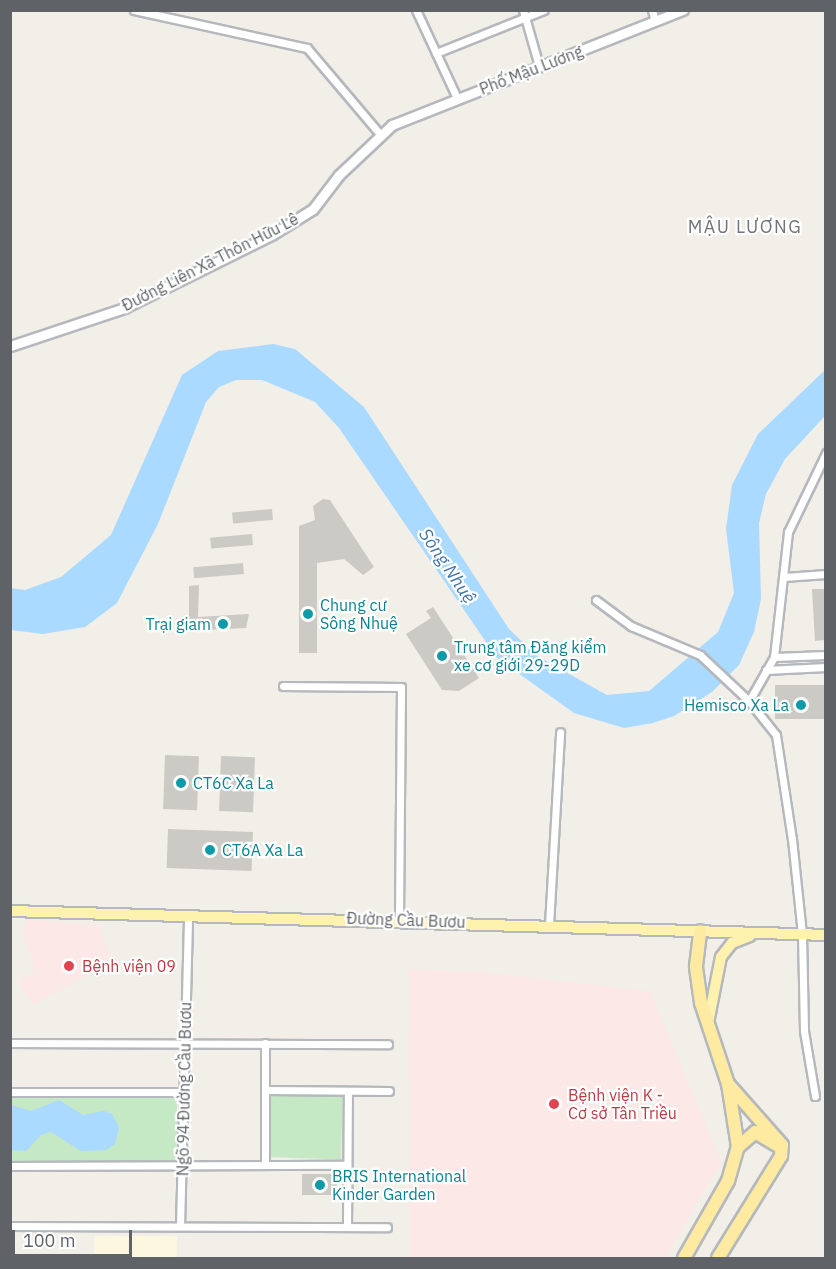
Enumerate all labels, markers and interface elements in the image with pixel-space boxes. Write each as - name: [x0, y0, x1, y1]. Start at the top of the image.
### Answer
- street label: Phố Mậu Lương: [477, 41, 585, 99]
- street label: Đường Liên Xã Thôn Hữu Lê: [118, 209, 302, 315]
- district label: MẬU LƯƠNG: [688, 216, 802, 238]
- water label: Sông Nhuệ: [414, 524, 480, 608]
- place label: Chung cư Sông Nhuệ: [320, 595, 398, 633]
- marker: Chung cư Sông Nhuệ: [301, 607, 315, 621]
- place label: Trại giam: [145, 614, 211, 634]
- marker: Trại giam: [216, 617, 230, 631]
- place label: Trung tâm Đăng kiểm xe cơ giới 29-29D: [454, 637, 606, 675]
- marker: Trung tâm Đăng kiểm xe cơ giới 29-29D: [435, 649, 449, 663]
- place label: Hemisco Xa La: [684, 695, 789, 715]
- marker: Hemisco Xa La: [794, 698, 808, 712]
- place label: CT6C Xa La: [193, 773, 274, 793]
- marker: CT6C Xa La: [174, 776, 188, 790]
- place label: CT6A Xa La: [222, 840, 303, 860]
- marker: CT6A Xa La: [203, 843, 217, 857]
- street label: Đường Cầu Bươu: [346, 908, 466, 932]
- place label: Bệnh viện 09: [82, 956, 176, 976]
- marker: Bệnh viện 09: [60, 957, 78, 975]
- street label: Ngõ 94 Đường Cầu Bươu: [173, 1002, 195, 1176]
- place label: Bệnh viện K - Cơ sở Tân Triều: [568, 1085, 677, 1123]
- marker: Bệnh viện K - Cơ sở Tân Triều: [545, 1095, 563, 1113]
- place label: BRIS International Kinder Garden: [332, 1166, 466, 1204]
- marker: BRIS International Kinder Garden: [313, 1178, 327, 1192]
- scale bar: [15, 1218, 135, 1256]
- text: 100 m: [23, 1229, 75, 1252]

